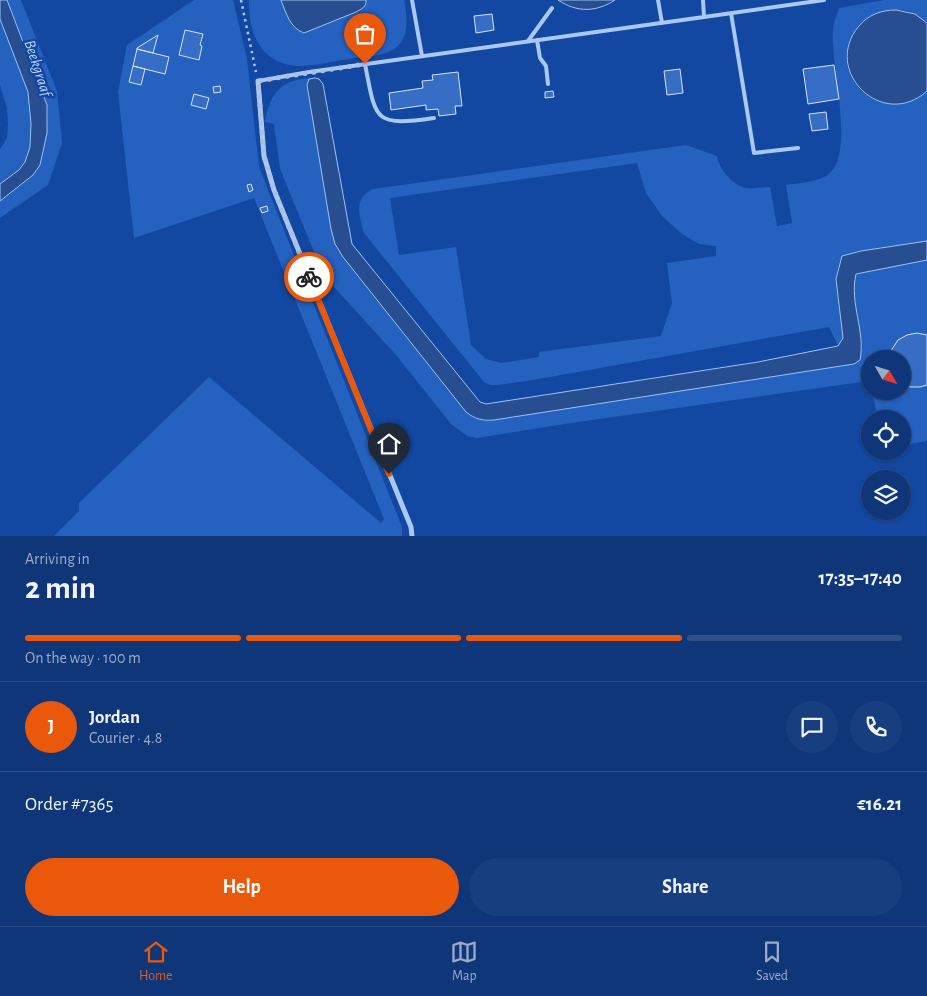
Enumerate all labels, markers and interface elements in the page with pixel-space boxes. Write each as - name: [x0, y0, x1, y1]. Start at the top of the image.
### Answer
- pin: [344, 13, 386, 64]
- icon: bag: [351, 20, 379, 48]
- water label: Beekgraaf: [21, 38, 55, 100]
- courier: [284, 252, 334, 302]
- icon: bike: [295, 263, 323, 291]
- north arrow: [861, 350, 911, 400]
- map controls: [861, 350, 911, 520]
- button: locate: [861, 410, 911, 460]
- pin: [368, 423, 410, 474]
- icon: home: [375, 430, 403, 458]
- button: layers: [861, 470, 911, 520]
- text: Arriving in: [25, 551, 90, 567]
- text: 17:35–17:40: [819, 569, 902, 588]
- text: 2 min: [25, 572, 96, 604]
- text: On the way · 100 m: [25, 650, 141, 666]
- button: chat: [786, 701, 838, 753]
- button: phone: [850, 701, 902, 753]
- text: Jordan: [89, 708, 140, 727]
- text: J: [48, 717, 54, 736]
- text: Courier · 4.8: [89, 730, 162, 746]
- text: Order #7365: [25, 795, 113, 814]
- text: €16.21: [857, 795, 902, 814]
- button: Help: [25, 858, 459, 916]
- button: Share: [469, 858, 902, 916]
- tab: Home: [139, 938, 173, 985]
- tab: Map: [450, 938, 478, 985]
- tab: Saved: [756, 938, 788, 985]

